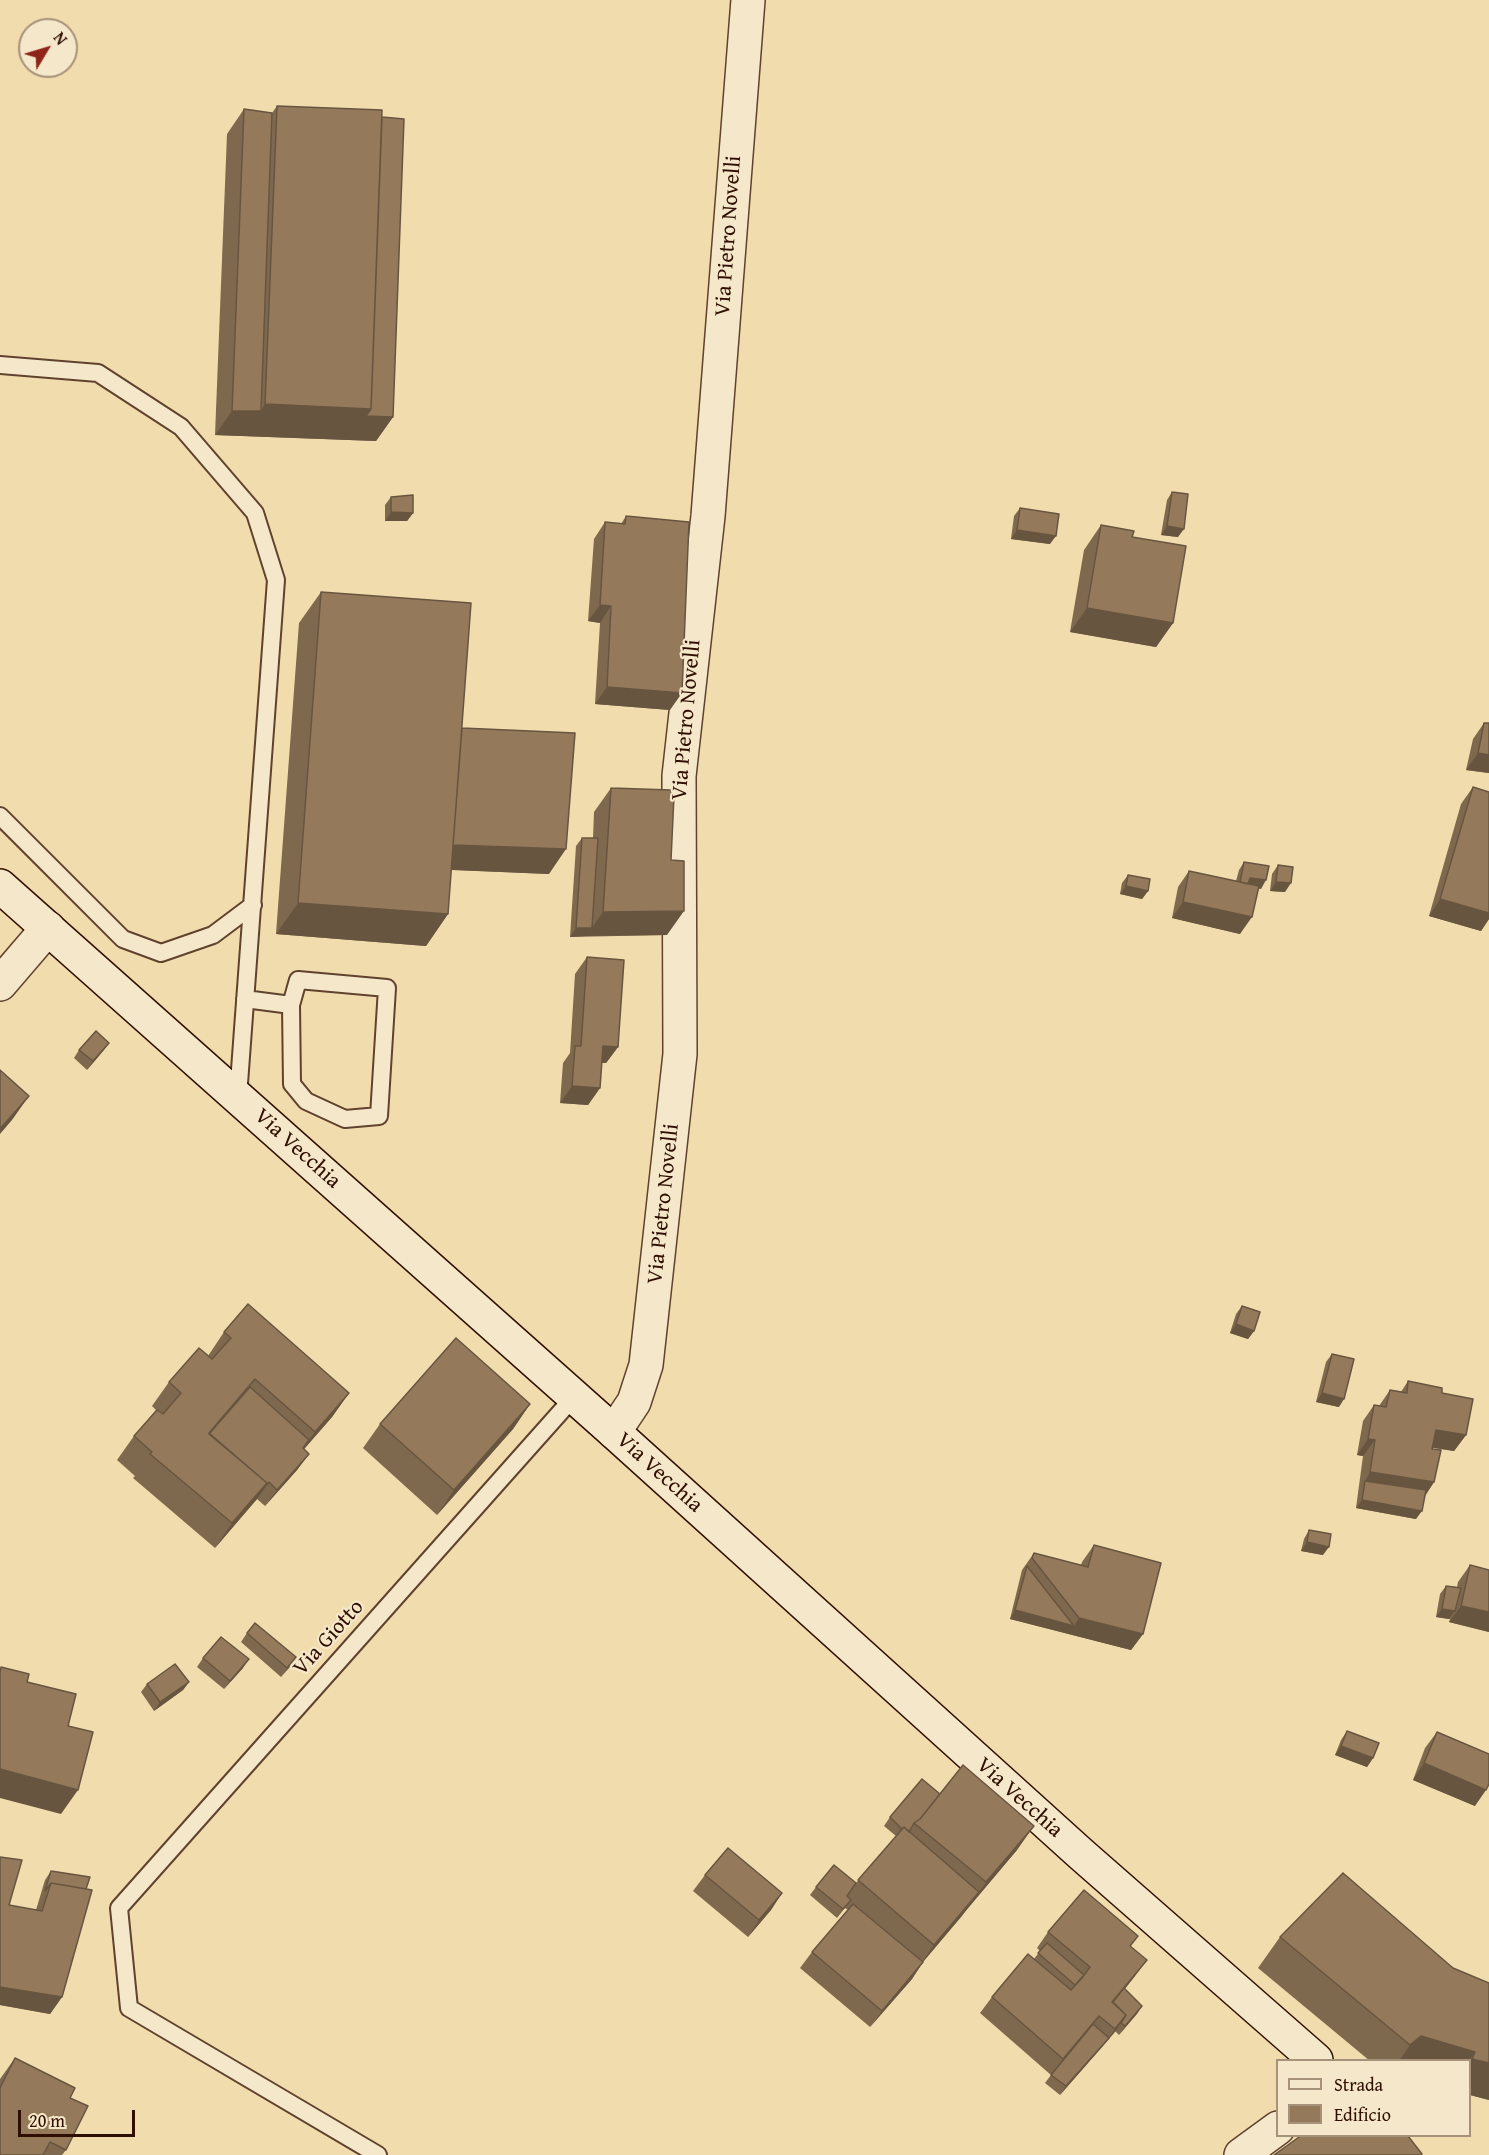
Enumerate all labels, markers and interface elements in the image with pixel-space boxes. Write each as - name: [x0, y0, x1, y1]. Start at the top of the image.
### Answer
- north arrow: [18, 18, 78, 78]
- text: N: [48, 27, 73, 50]
- street label: Via Pietro Novelli: [710, 155, 748, 317]
- street label: Via Pietro Novelli: [667, 639, 707, 801]
- street label: Via Vecchia: [248, 1103, 346, 1195]
- street label: Via Pietro Novelli: [642, 1122, 686, 1286]
- street label: Via Vecchia: [610, 1427, 708, 1519]
- street label: Via Giotto: [288, 1595, 370, 1681]
- street label: Via Vecchia: [970, 1752, 1068, 1844]
- legend: [1276, 2059, 1471, 2137]
- text: Strada: [1334, 2071, 1383, 2098]
- scale bar: [21, 2098, 138, 2136]
- text: Edificio: [1334, 2101, 1391, 2128]
- text: 20 m: [29, 2107, 65, 2134]

